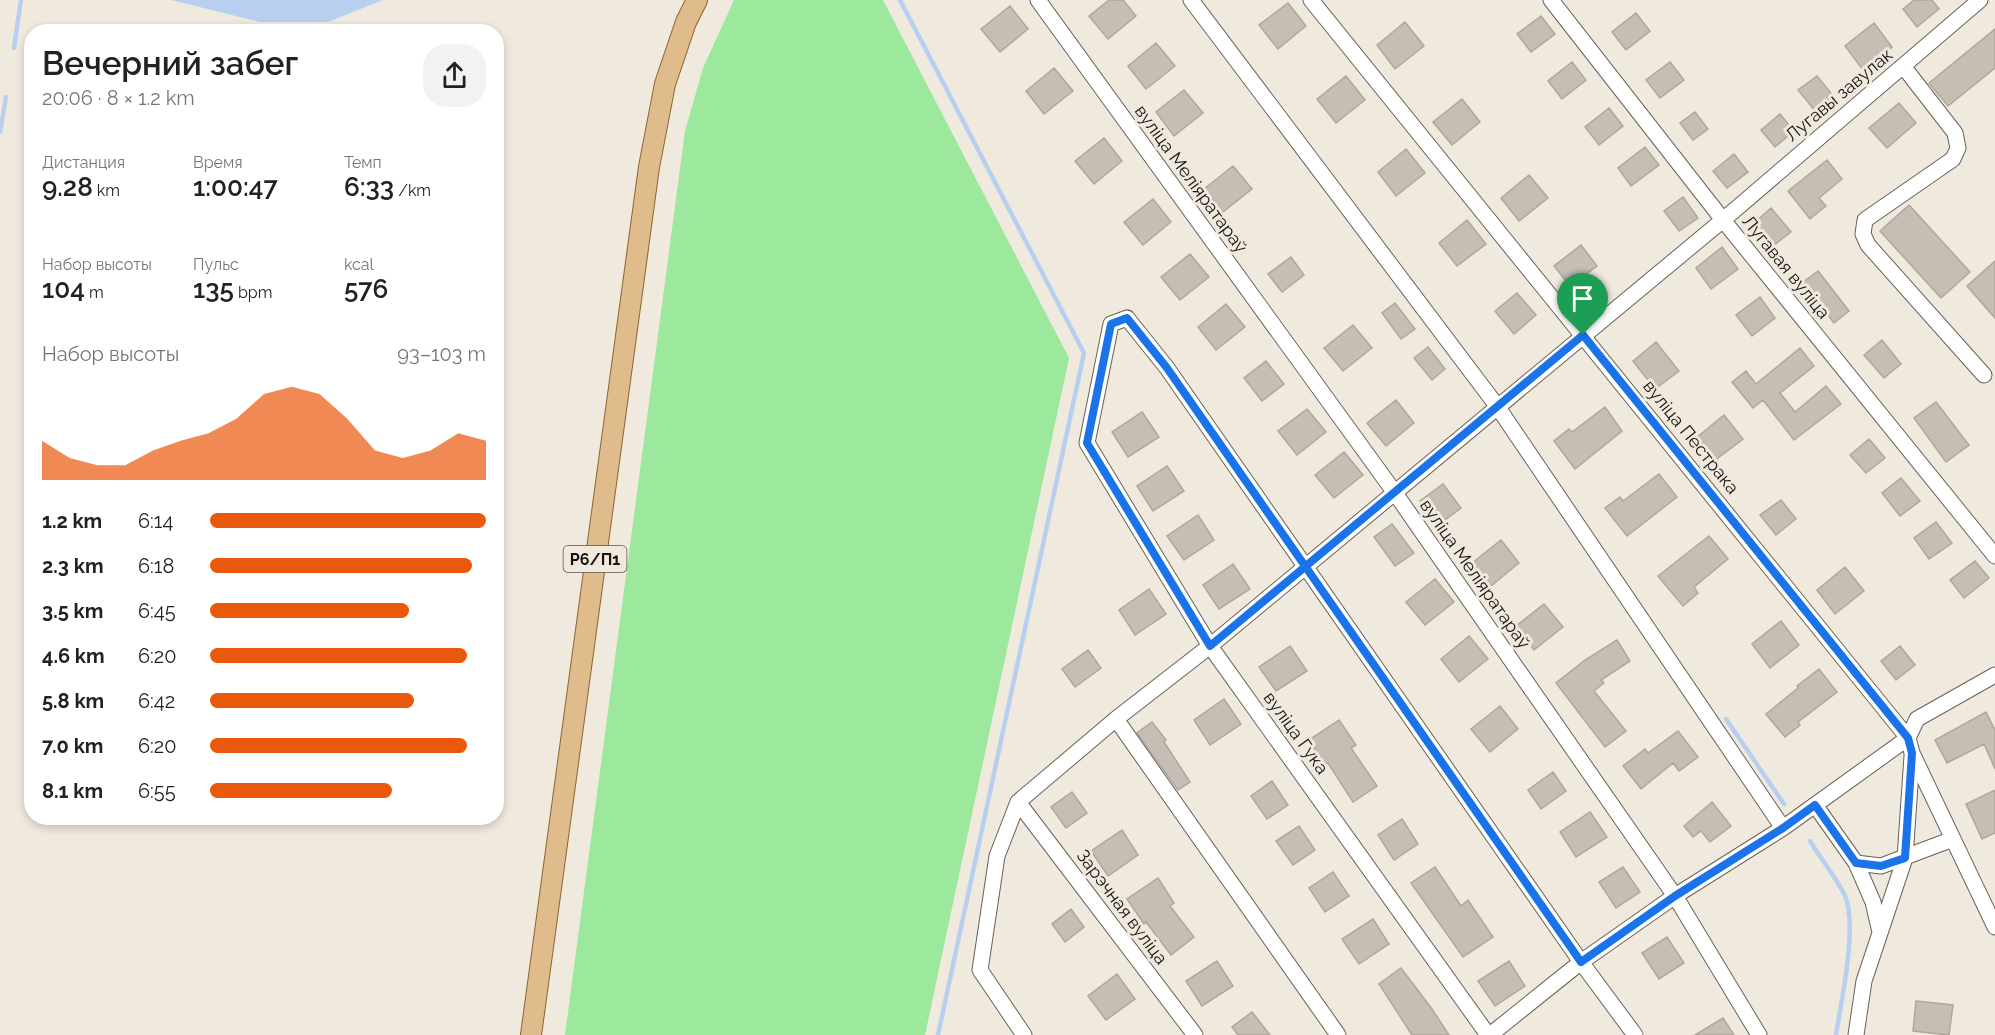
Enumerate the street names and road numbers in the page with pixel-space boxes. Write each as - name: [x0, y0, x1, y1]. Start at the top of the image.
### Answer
- street label: Лугавы завулак: [1781, 44, 1896, 145]
- street label: вуліца Меліяратараў: [1131, 101, 1252, 257]
- street label: Лугавая вуліца: [1738, 211, 1835, 323]
- street label: вуліца Пестрака: [1639, 376, 1744, 498]
- street label: вуліца Меліяратараў: [1416, 495, 1535, 653]
- road number: Р6/П1: [564, 546, 626, 572]
- street label: вуліца Гука: [1260, 687, 1333, 778]
- street label: Зарэчная вуліца: [1072, 845, 1172, 968]

